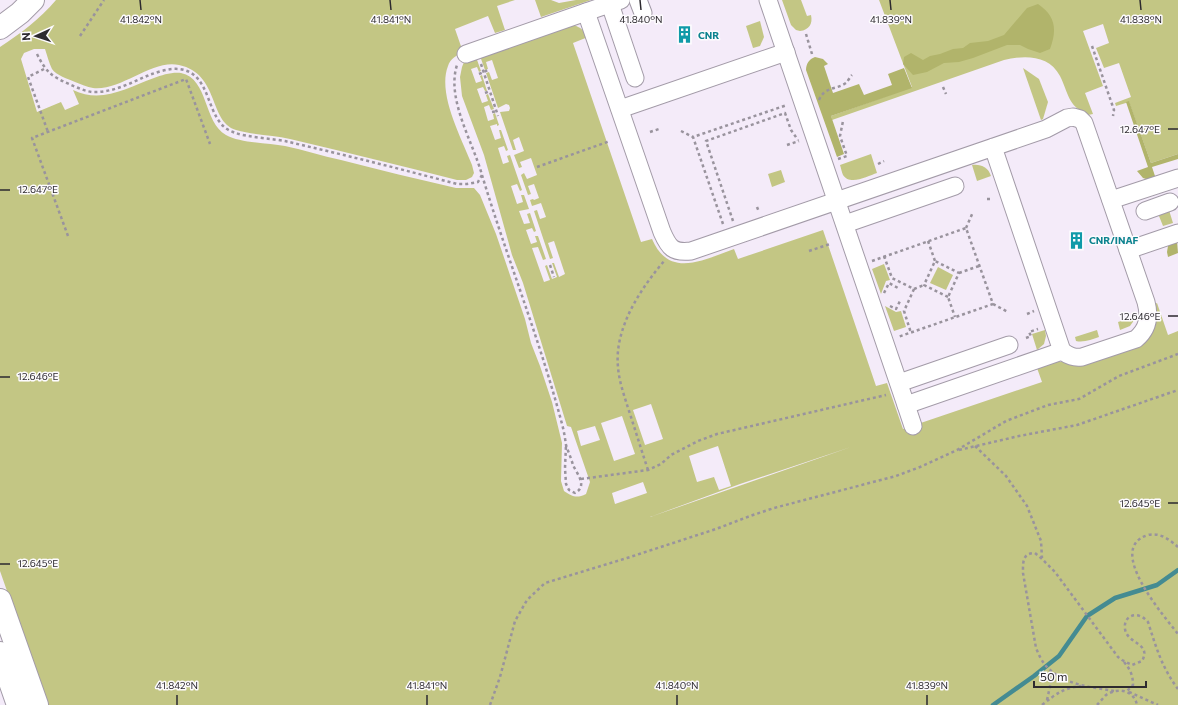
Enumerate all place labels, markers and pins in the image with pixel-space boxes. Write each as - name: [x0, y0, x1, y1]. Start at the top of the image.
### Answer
- building icon: CNR: [675, 25, 695, 45]
- place label: CNR: [698, 29, 719, 41]
- building icon: CNR/INAF: [1066, 230, 1086, 250]
- place label: CNR/INAF: [1089, 234, 1139, 246]

